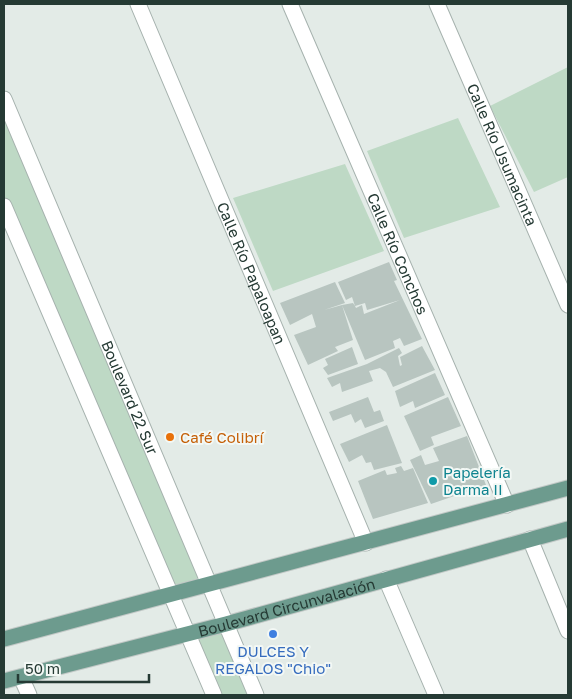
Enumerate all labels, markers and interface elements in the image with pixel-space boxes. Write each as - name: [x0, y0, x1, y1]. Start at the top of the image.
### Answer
- street label: Calle Río Usumacinta: [464, 81, 541, 228]
- street label: Calle Río Conchos: [364, 190, 432, 317]
- street label: Calle Río Papaloapan: [214, 199, 290, 347]
- street label: Boulevard 22 Sur: [98, 338, 162, 457]
- place label: Café Colibrí: [180, 428, 265, 446]
- marker: Café Colibrí: [164, 431, 176, 443]
- place label: Papelería Darma II: [443, 463, 511, 498]
- marker: Papelería Darma II: [427, 475, 439, 487]
- street label: Boulevard Circunvalación: [196, 574, 377, 640]
- marker: DULCES Y REGALOS "Chio": [267, 628, 279, 640]
- place label: DULCES Y REGALOS "Chio": [215, 642, 331, 677]
- scale bar: [18, 652, 149, 684]
- text: 50 m: [25, 659, 60, 677]

